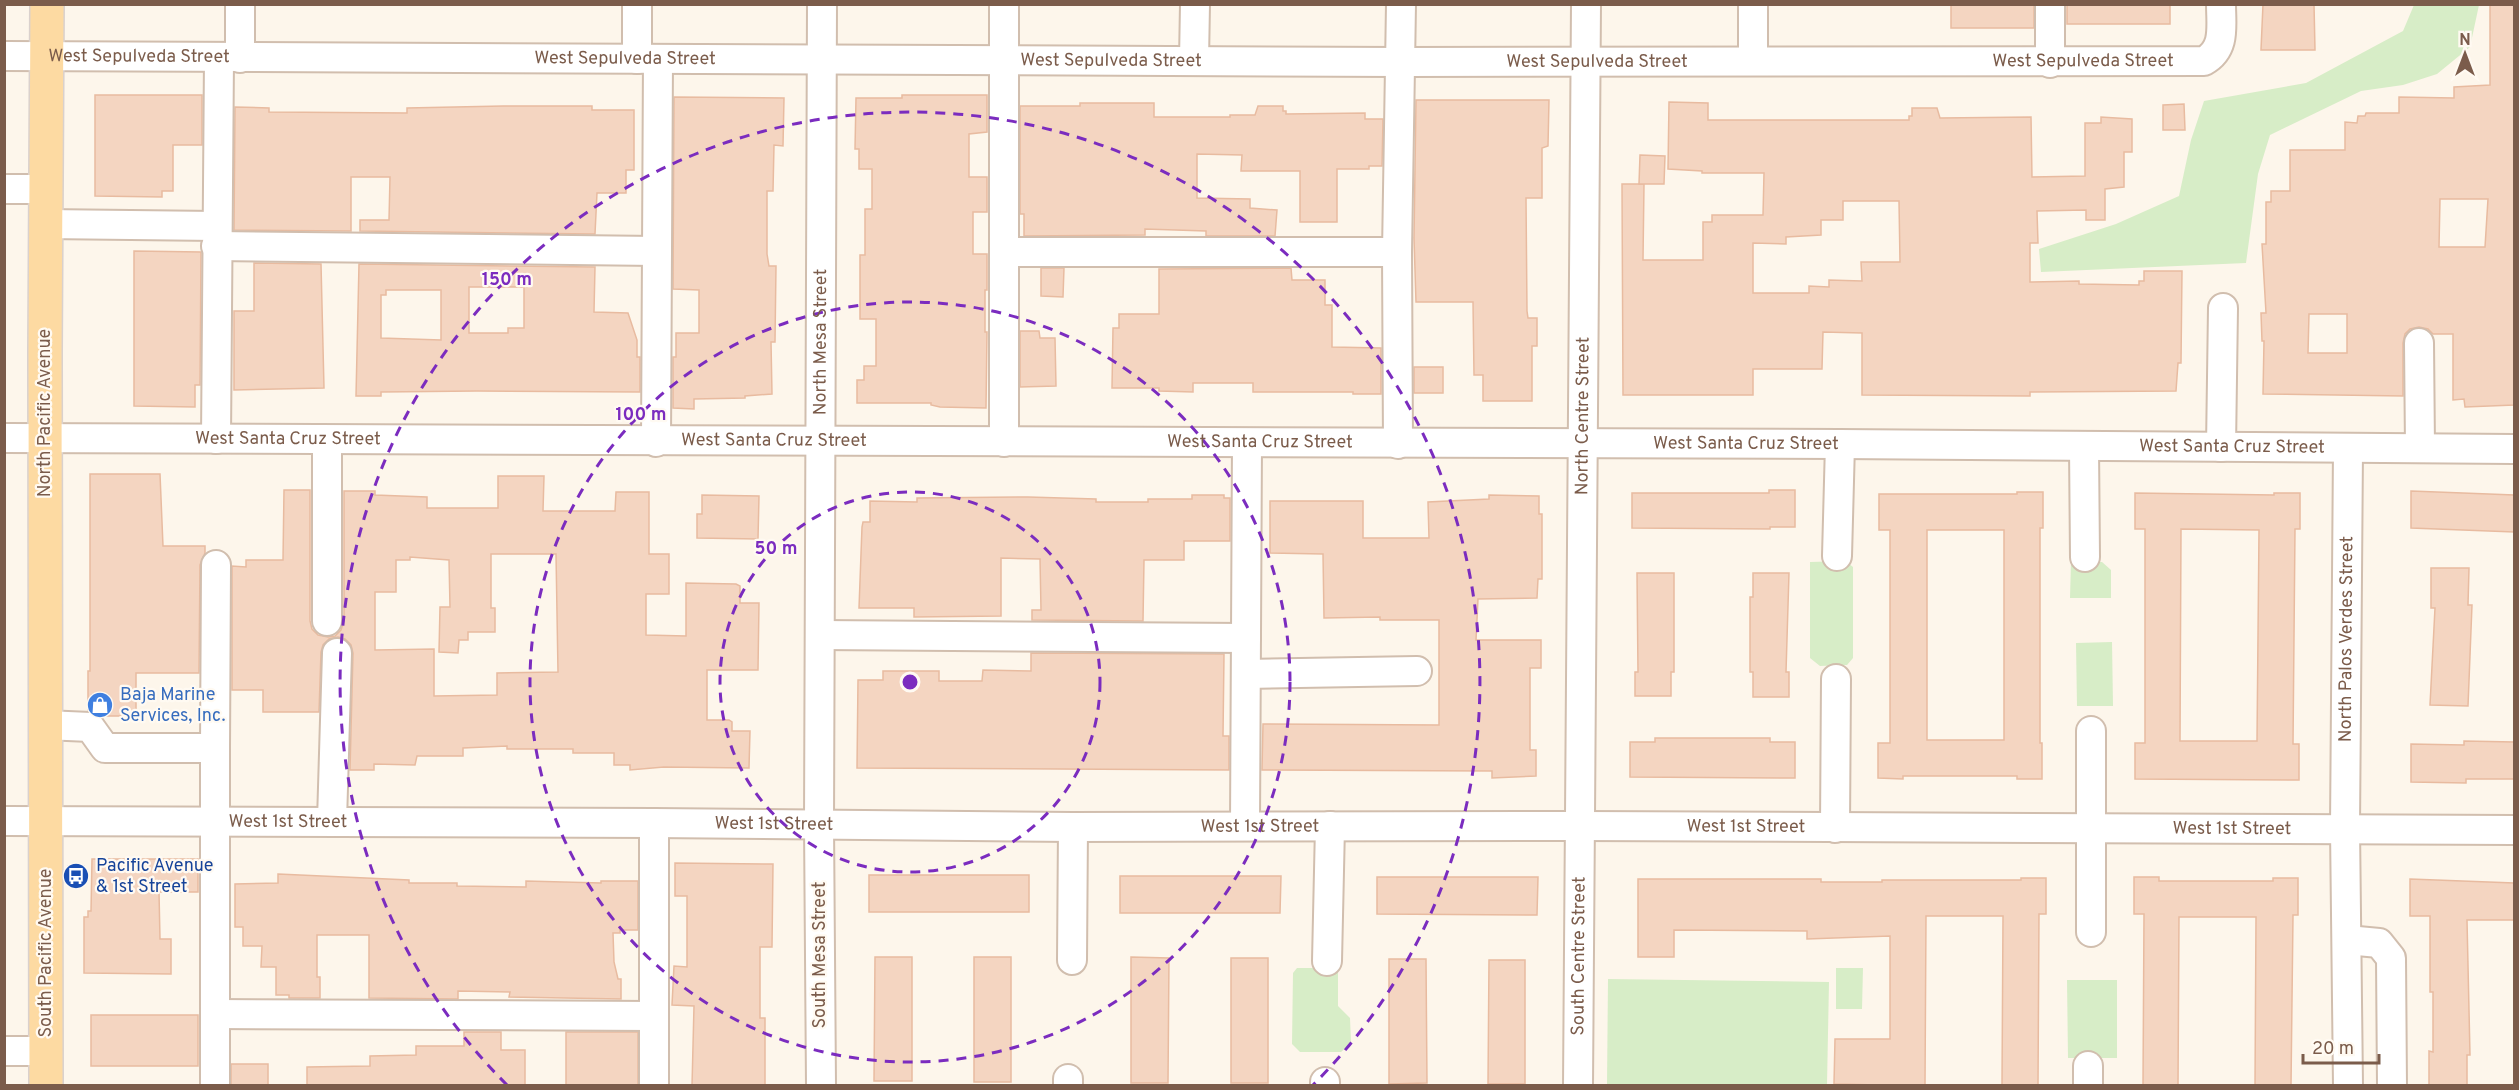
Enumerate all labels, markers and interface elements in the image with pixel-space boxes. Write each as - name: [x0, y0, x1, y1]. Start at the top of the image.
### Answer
- north arrow: [2435, 24, 2495, 84]
- text: N: [2459, 31, 2471, 51]
- street label: West Sepulveda Street: [48, 45, 230, 68]
- street label: West Sepulveda Street: [534, 47, 716, 71]
- street label: West Sepulveda Street: [1020, 49, 1202, 73]
- street label: West Sepulveda Street: [1506, 50, 1688, 73]
- street label: West Sepulveda Street: [1992, 50, 2174, 73]
- text: 150 m: [482, 269, 532, 292]
- street label: North Mesa Street: [809, 269, 833, 415]
- street label: North Pacific Avenue: [34, 329, 57, 497]
- street label: North Centre Street: [1571, 337, 1595, 495]
- text: 100 m: [615, 404, 667, 427]
- street label: West Santa Cruz Street: [195, 427, 381, 451]
- street label: West Santa Cruz Street: [681, 429, 867, 452]
- street label: West Santa Cruz Street: [1167, 430, 1353, 454]
- street label: West Santa Cruz Street: [1653, 432, 1839, 455]
- street label: West Santa Cruz Street: [2139, 435, 2325, 459]
- street label: North Palos Verdes Street: [2334, 536, 2359, 742]
- text: 50 m: [754, 538, 798, 561]
- centre of rings: [900, 672, 920, 692]
- place label: Baja Marine Services, Inc.: [120, 684, 225, 728]
- shop icon: Baja Marine Services, Inc.: [85, 690, 115, 720]
- street label: West 1st Street: [229, 810, 347, 834]
- street label: West 1st Street: [714, 812, 834, 836]
- street label: West 1st Street: [1201, 815, 1319, 838]
- street label: West 1st Street: [1686, 815, 1805, 838]
- street label: West 1st Street: [2172, 817, 2291, 841]
- place label: Pacific Avenue & 1st Street: [96, 855, 214, 899]
- bus stop icon: Pacific Avenue & 1st Street: [61, 861, 91, 891]
- street label: South Pacific Avenue: [35, 869, 58, 1038]
- street label: South Centre Street: [1567, 876, 1591, 1036]
- street label: South Mesa Street: [809, 882, 832, 1028]
- scale bar: [2303, 1027, 2380, 1065]
- text: 20 m: [2312, 1038, 2354, 1061]

